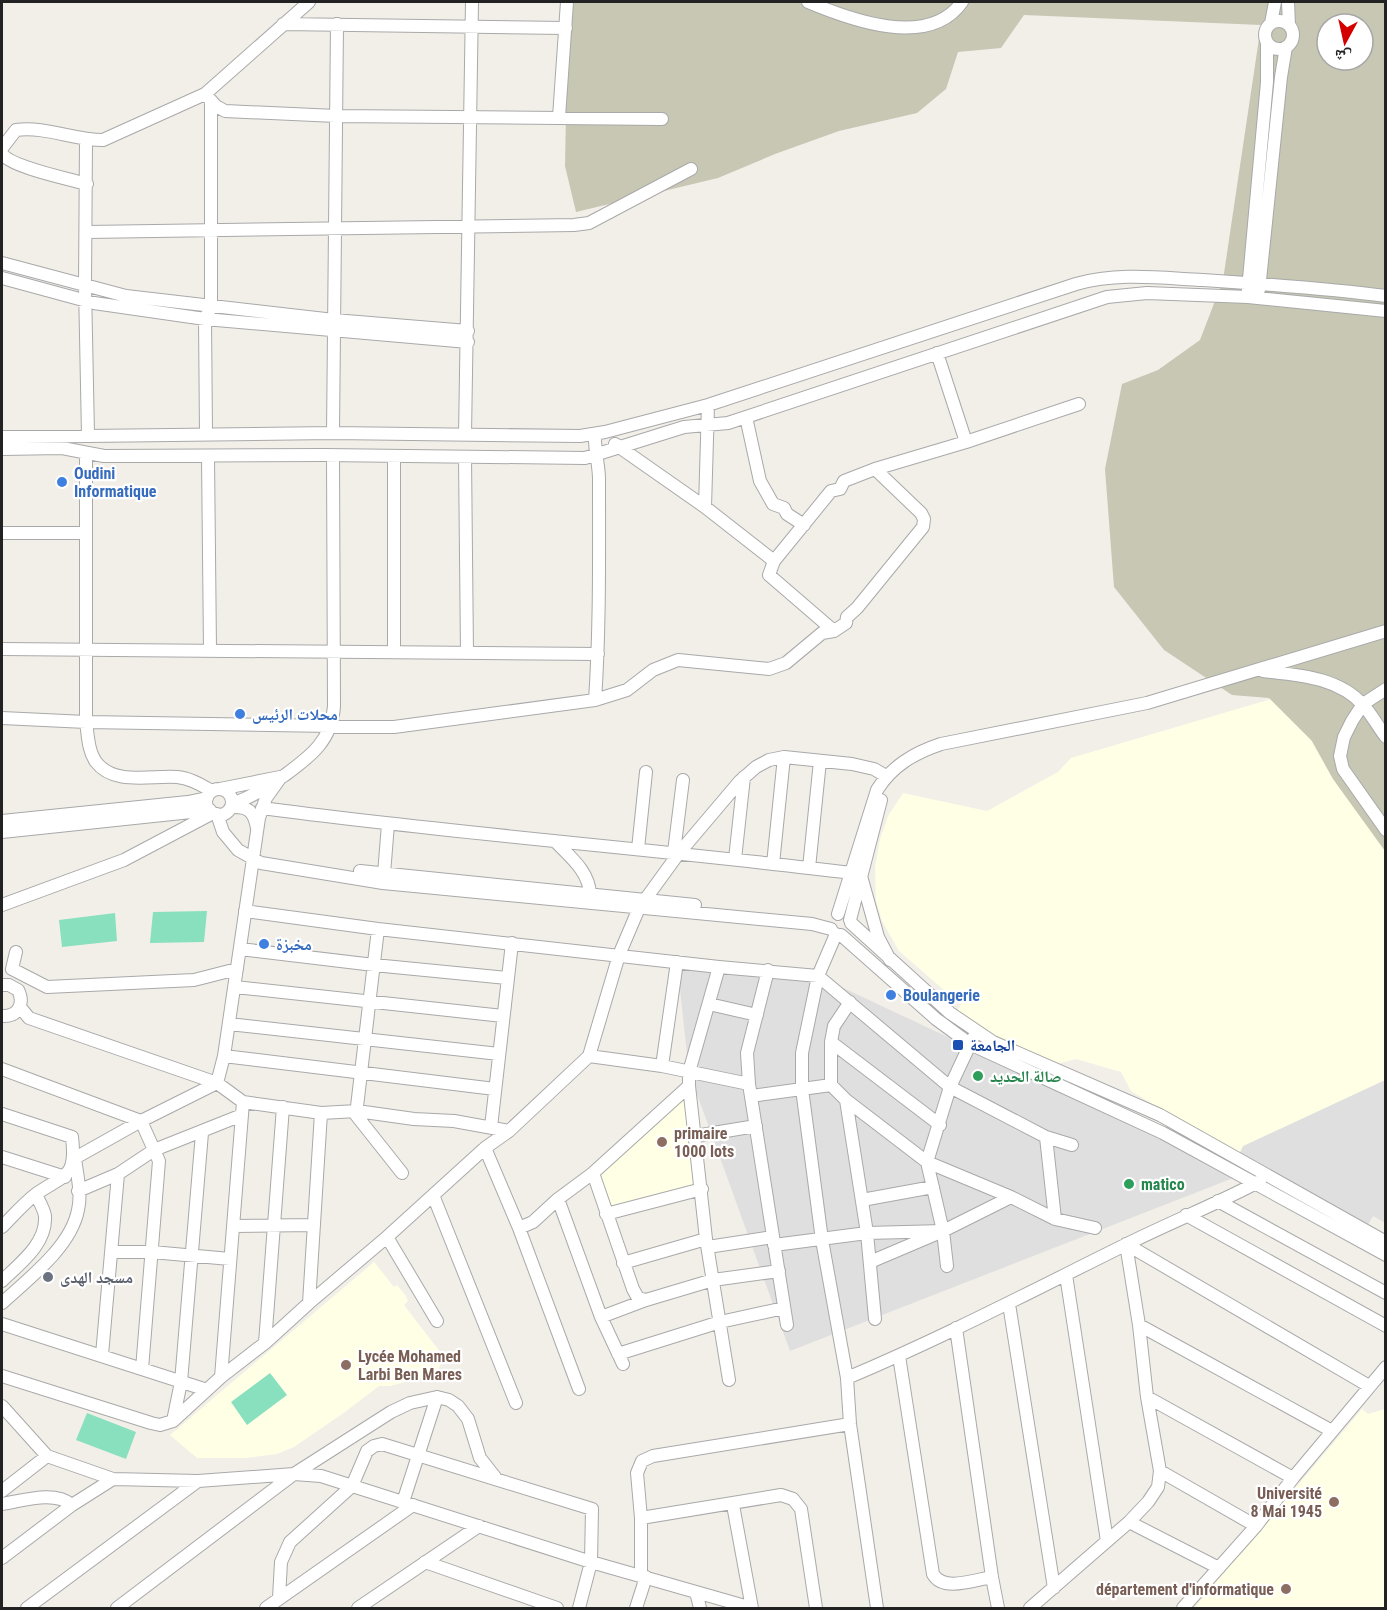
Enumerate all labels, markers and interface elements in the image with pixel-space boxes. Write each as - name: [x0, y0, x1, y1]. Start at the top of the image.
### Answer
- north arrow: [1315, 12, 1375, 72]
- text: ش: [1333, 46, 1353, 67]
- place label: Oudini Informatique: [74, 464, 157, 501]
- marker: Oudini Informatique: [55, 475, 69, 489]
- place label: محلات الرئيس: [252, 705, 338, 724]
- marker: محلات الرئيس: [233, 707, 247, 721]
- place label: مخبزة: [276, 935, 312, 954]
- marker: مخبزة: [257, 937, 271, 951]
- place label: Boulangerie: [903, 986, 980, 1005]
- marker: Boulangerie: [884, 988, 898, 1002]
- place label: الجامعة: [970, 1036, 1015, 1055]
- marker: الجامعة: [951, 1038, 965, 1052]
- place label: صالة الحديد: [990, 1067, 1061, 1086]
- marker: صالة الحديد: [971, 1069, 985, 1083]
- place label: primaire 1000 lots: [674, 1124, 734, 1161]
- marker: primaire 1000 lots: [655, 1135, 669, 1149]
- place label: matico: [1141, 1175, 1185, 1194]
- marker: matico: [1122, 1177, 1136, 1191]
- place label: مسجد الهدى: [60, 1268, 133, 1287]
- marker: مسجد الهدى: [41, 1270, 55, 1284]
- place label: Lycée Mohamed Larbi Ben Mares: [358, 1347, 462, 1384]
- marker: Lycée Mohamed Larbi Ben Mares: [339, 1358, 353, 1372]
- place label: Université 8 Mai 1945: [1250, 1484, 1322, 1521]
- marker: Université 8 Mai 1945: [1327, 1495, 1341, 1509]
- place label: département d'informatique: [1096, 1580, 1274, 1599]
- marker: département d'informatique: [1279, 1582, 1293, 1596]

